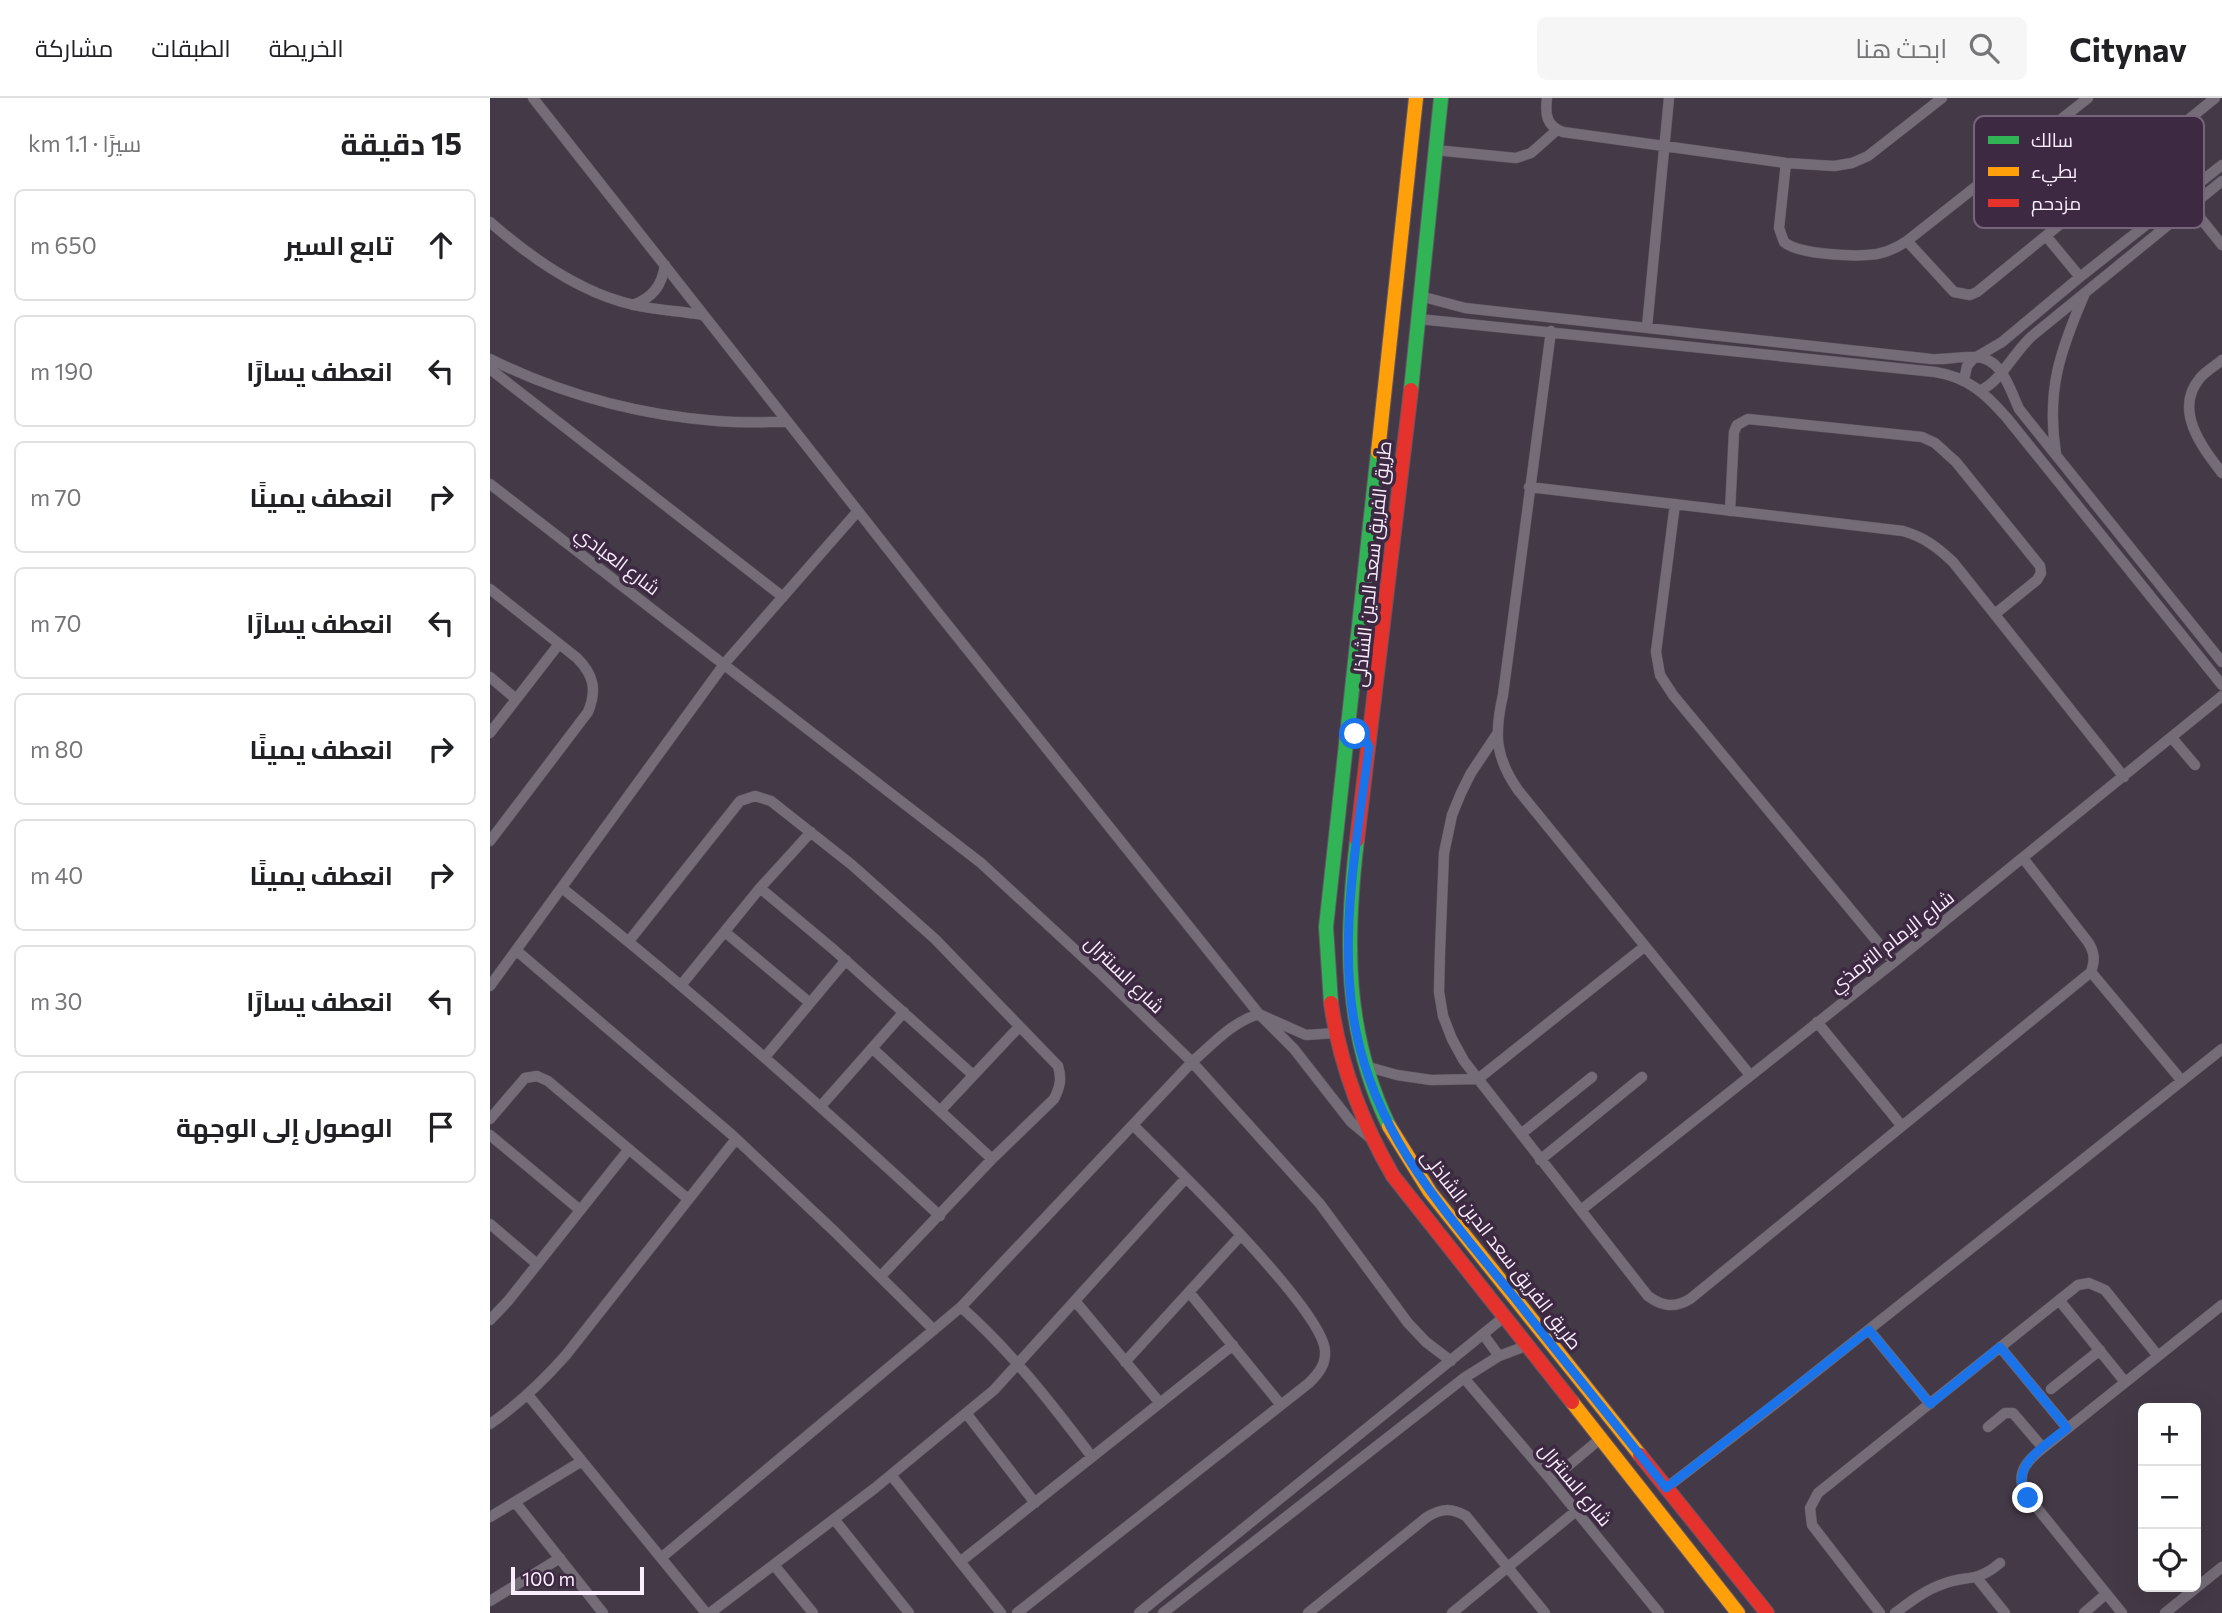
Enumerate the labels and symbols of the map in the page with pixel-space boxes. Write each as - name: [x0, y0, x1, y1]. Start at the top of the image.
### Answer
- legend: [1974, 116, 2204, 228]
- text: سالك: [2031, 128, 2073, 151]
- text: بطيء: [2031, 159, 2077, 186]
- text: مزدحم: [2031, 191, 2081, 217]
- street label: طريق الفريق سعد الدين الشاذلى: [1347, 440, 1397, 688]
- street label: شارع العبادي: [569, 521, 665, 603]
- route start: [1339, 718, 1370, 749]
- street label: شارع الإمام الترمذي: [1824, 885, 1960, 1000]
- street label: شارع السنترال: [1078, 930, 1170, 1020]
- street label: طريق الفريق سعد الدين الشاذلى: [1415, 1144, 1587, 1355]
- street label: شارع السنترال: [1532, 1438, 1618, 1532]
- route end: [2012, 1482, 2043, 1513]
- scale bar: [511, 1564, 644, 1596]

